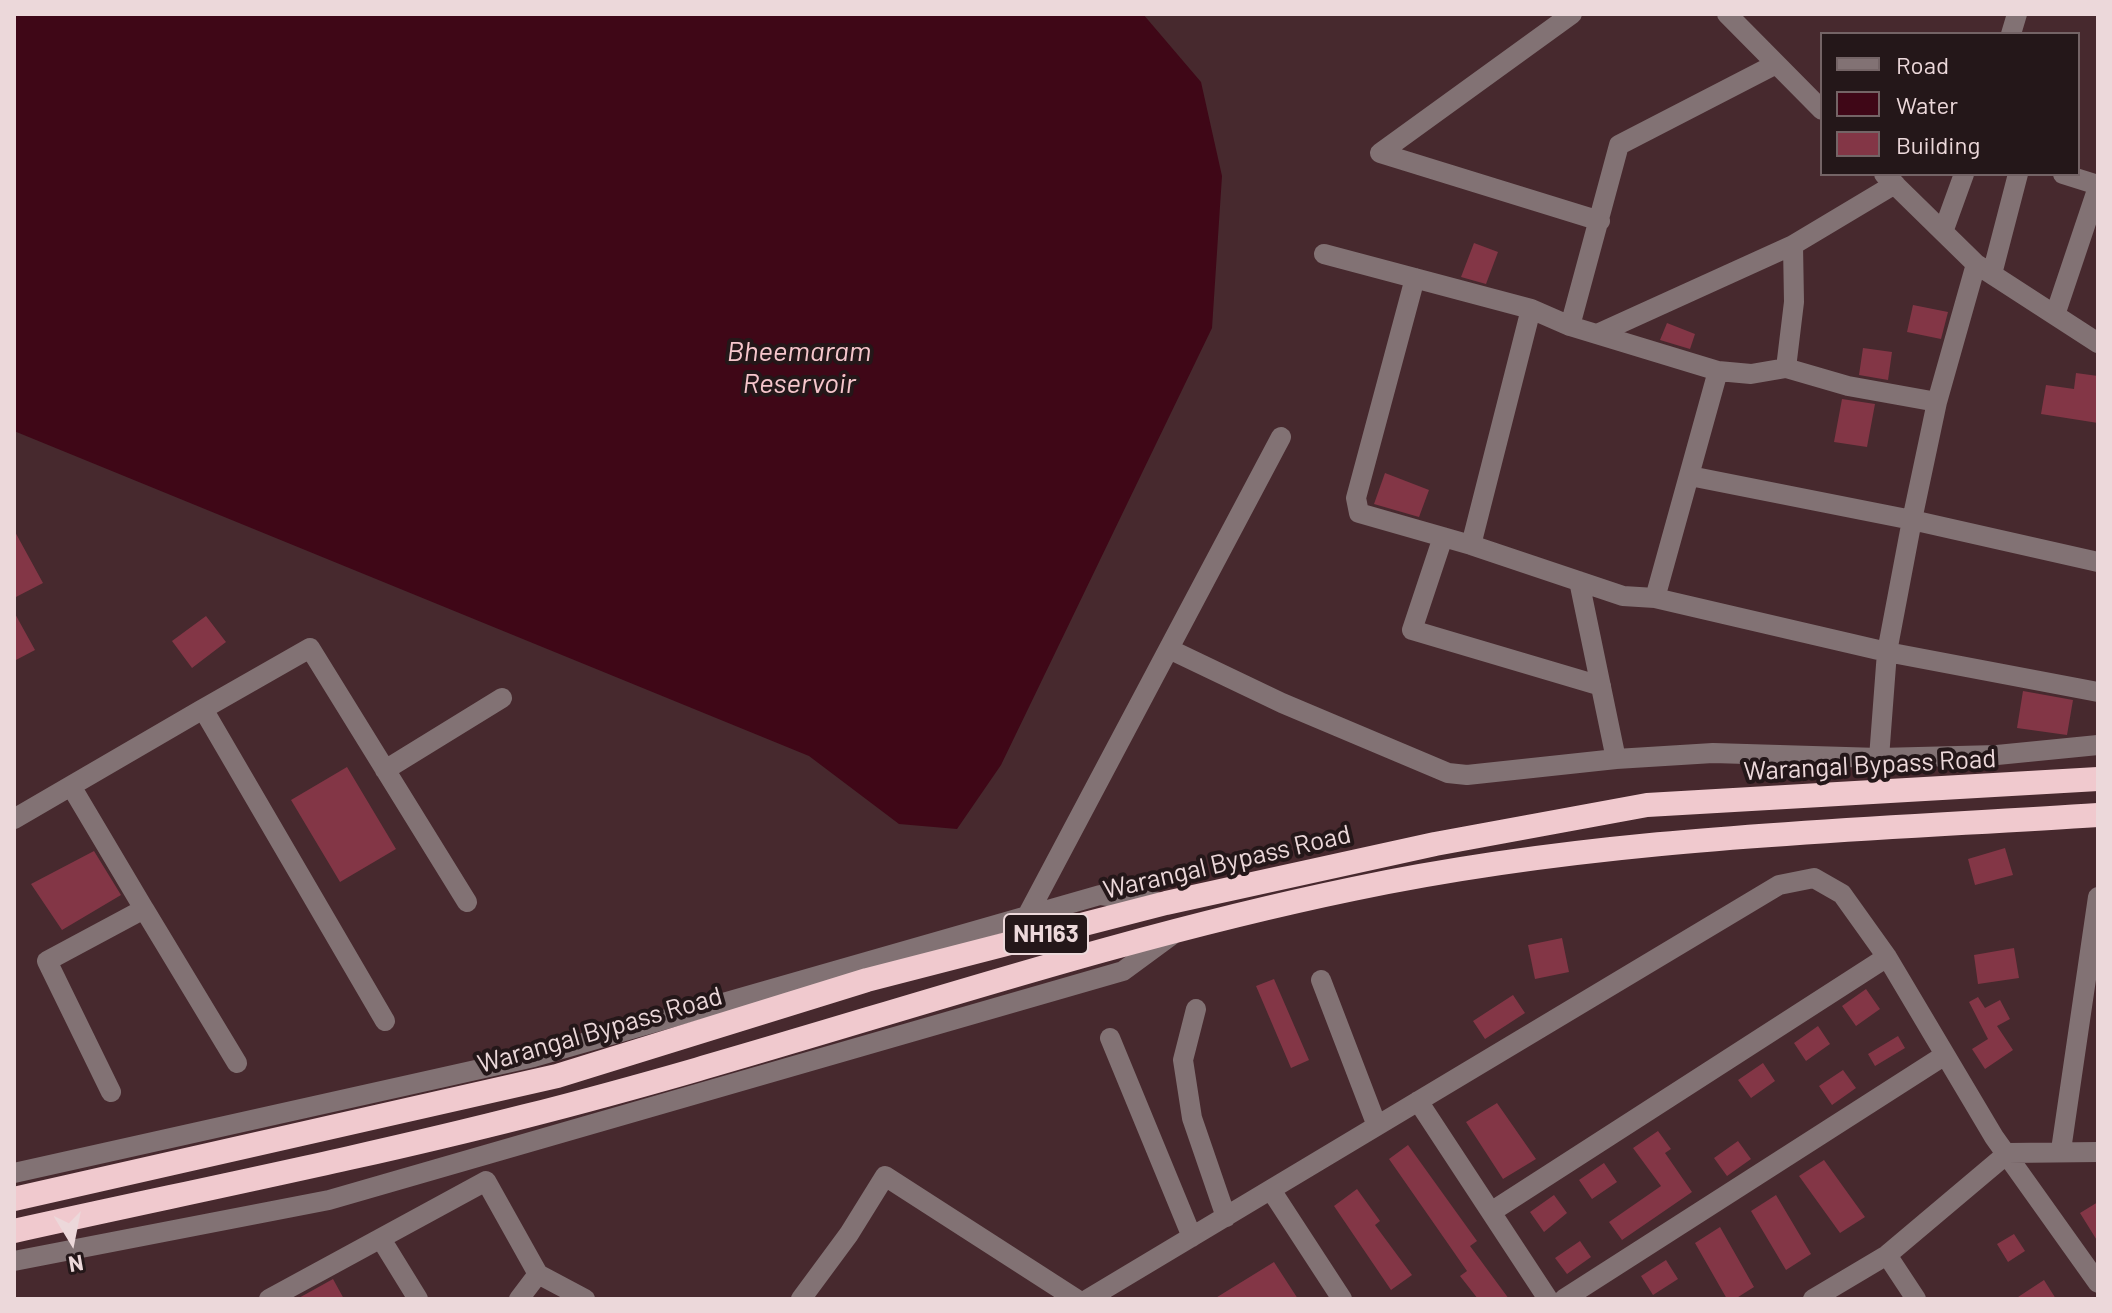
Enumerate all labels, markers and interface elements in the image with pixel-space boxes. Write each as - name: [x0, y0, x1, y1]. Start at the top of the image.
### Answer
- legend: [1820, 32, 2080, 176]
- text: Road: [1896, 50, 1949, 79]
- text: Water: [1896, 90, 1958, 119]
- text: Building: [1896, 130, 1980, 159]
- water label: Bheemaram Reservoir: [727, 335, 871, 401]
- street label: Warangal Bypass Road: [1743, 743, 1997, 787]
- street label: Warangal Bypass Road: [1100, 818, 1354, 906]
- road number: NH163: [1004, 914, 1088, 954]
- street label: Warangal Bypass Road: [474, 980, 726, 1080]
- north arrow: [32, 1201, 112, 1281]
- text: N: [67, 1251, 86, 1279]

